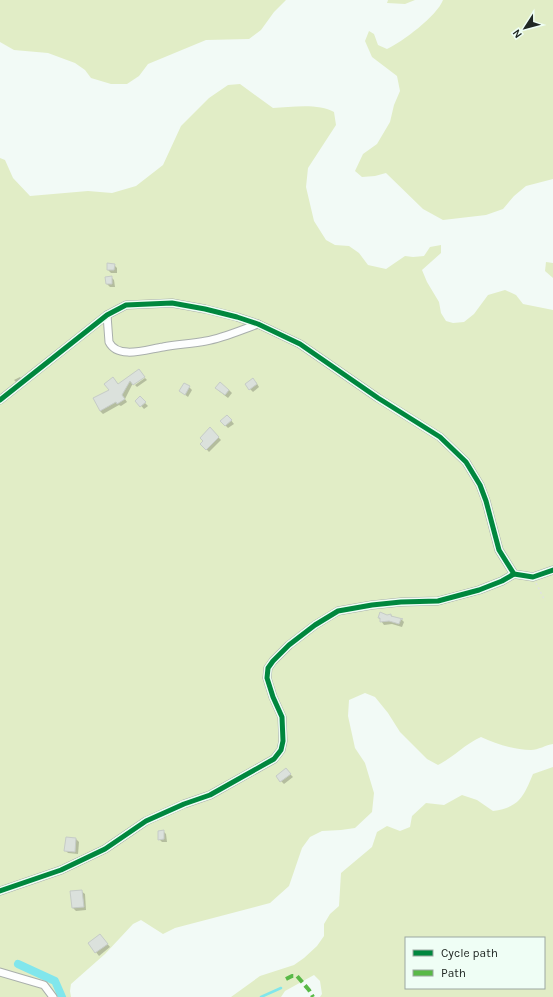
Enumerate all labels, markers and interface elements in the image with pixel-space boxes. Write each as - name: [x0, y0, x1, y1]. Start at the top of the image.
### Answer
- north arrow: [505, 8, 545, 48]
- text: N: [510, 27, 525, 41]
- legend: [405, 937, 545, 989]
- text: Cycle path: [441, 946, 498, 960]
- text: Path: [441, 966, 466, 980]

